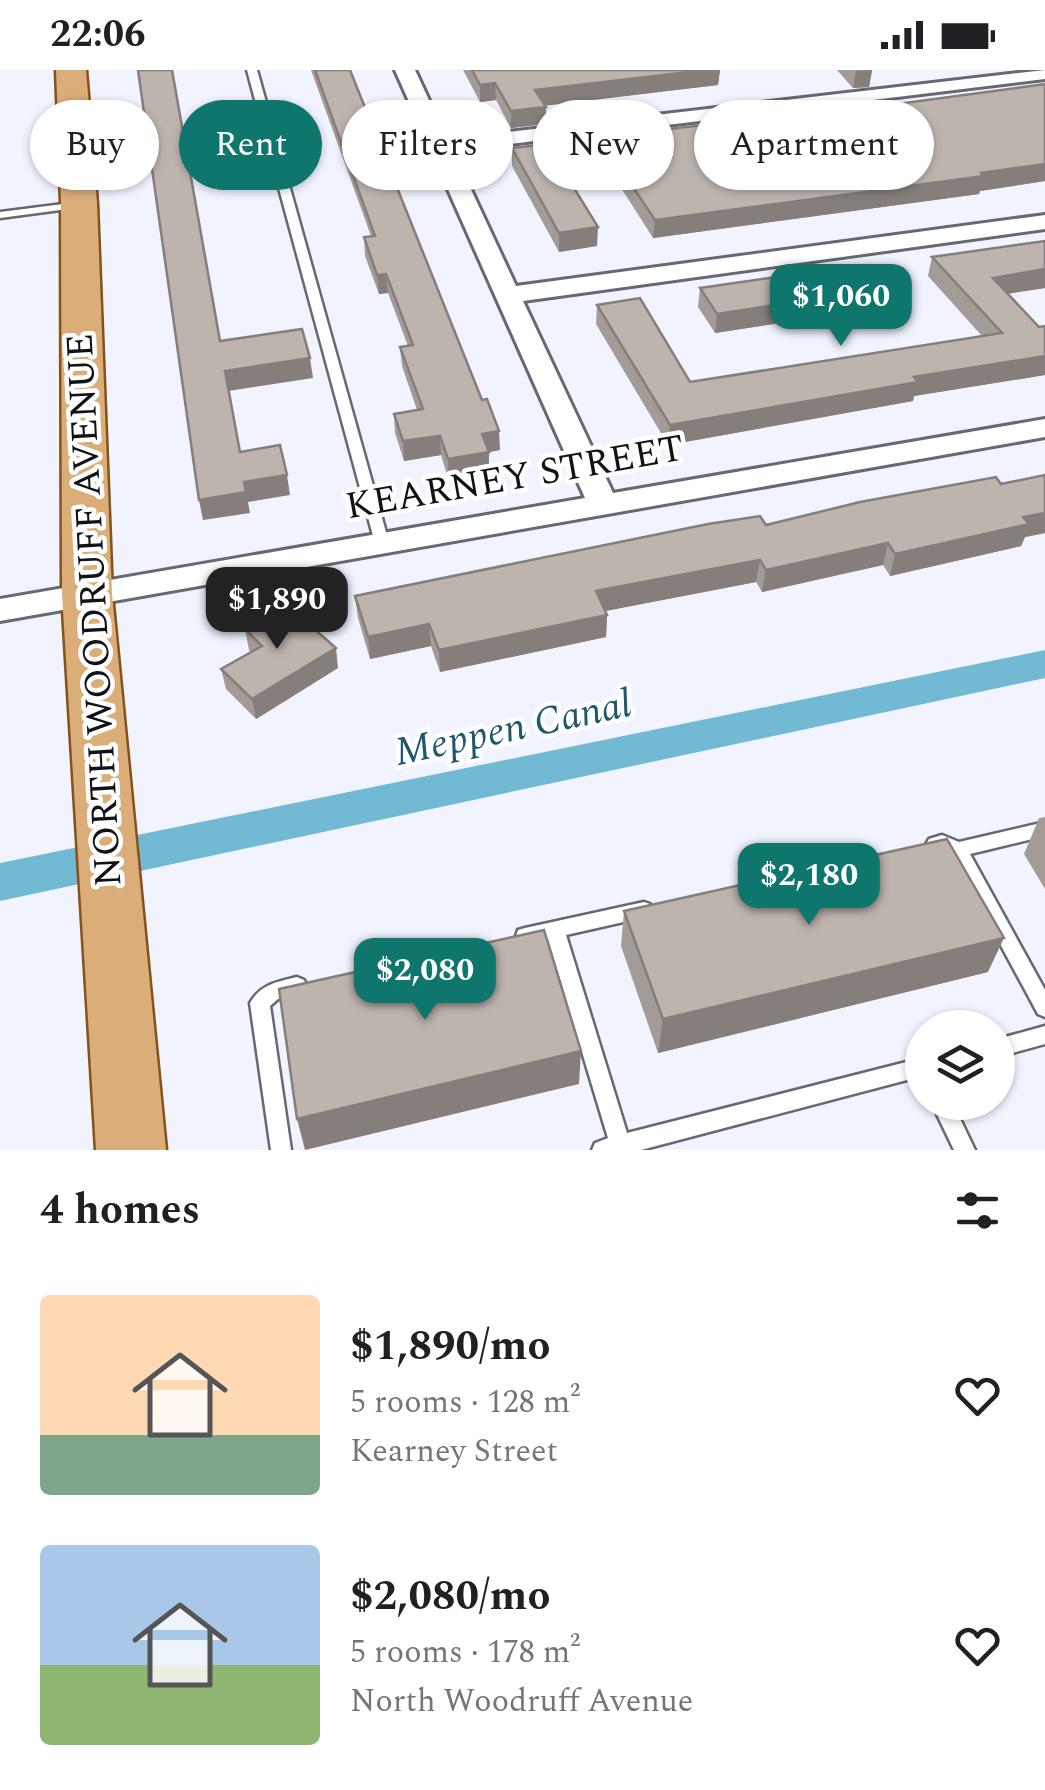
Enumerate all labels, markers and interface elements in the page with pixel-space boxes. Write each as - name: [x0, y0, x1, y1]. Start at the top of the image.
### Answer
- text: 22:06: [50, 6, 145, 64]
- chip: Buy: [30, 100, 159, 190]
- chip: Rent: [179, 100, 322, 190]
- chip: Filters: [342, 100, 513, 190]
- chip: New: [533, 100, 674, 190]
- chip: Apartment: [694, 100, 934, 190]
- pin: $1,060: [760, 264, 922, 349]
- text: $1,060: [792, 272, 890, 321]
- street label: NORTH WOODRUFF AVENUE: [52, 332, 138, 888]
- street label: KEARNEY STREET: [341, 420, 689, 536]
- pin: $1,890: [196, 567, 358, 652]
- text: $1,890: [228, 575, 326, 624]
- water label: Meppen Canal: [389, 674, 637, 784]
- pin: $2,180: [728, 843, 890, 928]
- text: $2,180: [760, 851, 858, 900]
- pin: $2,080: [344, 938, 506, 1023]
- text: $2,080: [376, 946, 474, 995]
- map controls: [905, 1010, 1015, 1120]
- button: layers: [905, 1010, 1015, 1120]
- text: 4 homes: [40, 1179, 200, 1242]
- icon: filters: [950, 1183, 1005, 1238]
- text: $1,890/mo: [350, 1315, 550, 1378]
- icon: home: [120, 1335, 240, 1455]
- icon: heart: [950, 1368, 1005, 1423]
- text: 5 rooms · 128 m²: [350, 1378, 580, 1427]
- text: Kearney Street: [350, 1427, 558, 1476]
- text: $2,080/mo: [350, 1565, 550, 1628]
- icon: home: [120, 1585, 240, 1705]
- icon: heart: [950, 1618, 1005, 1673]
- text: 5 rooms · 178 m²: [350, 1628, 580, 1677]
- text: North Woodruff Avenue: [350, 1677, 693, 1726]

